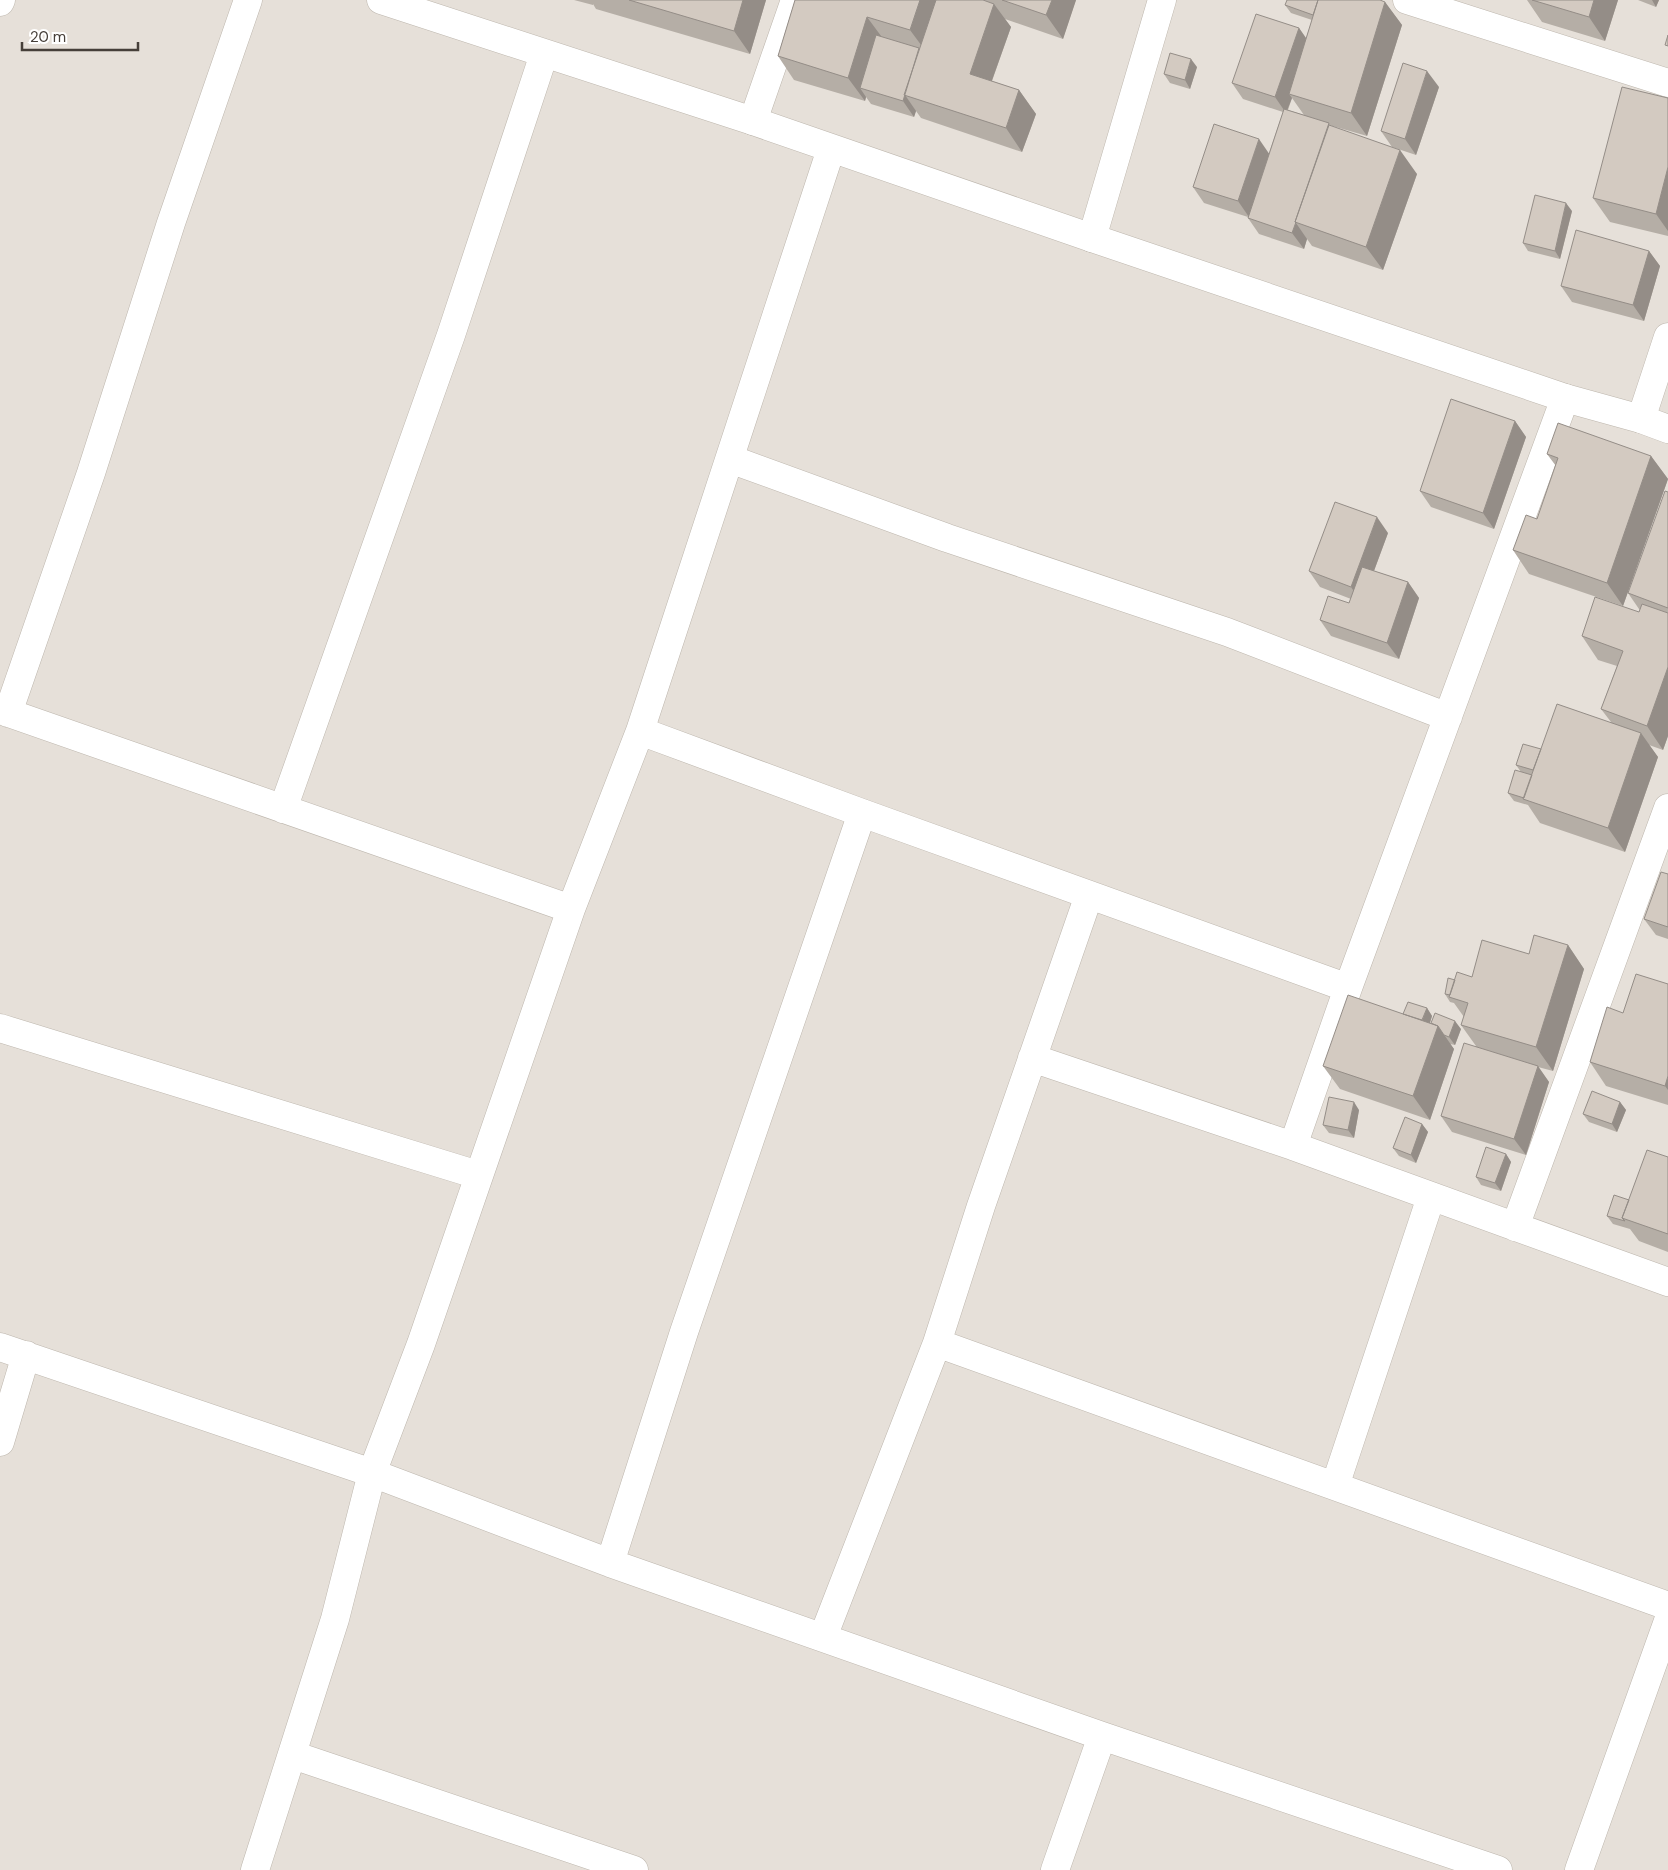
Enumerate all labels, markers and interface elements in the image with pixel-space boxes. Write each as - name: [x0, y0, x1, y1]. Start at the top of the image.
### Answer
- scale bar: [22, 20, 139, 52]
- text: 20 m: [30, 27, 66, 47]

